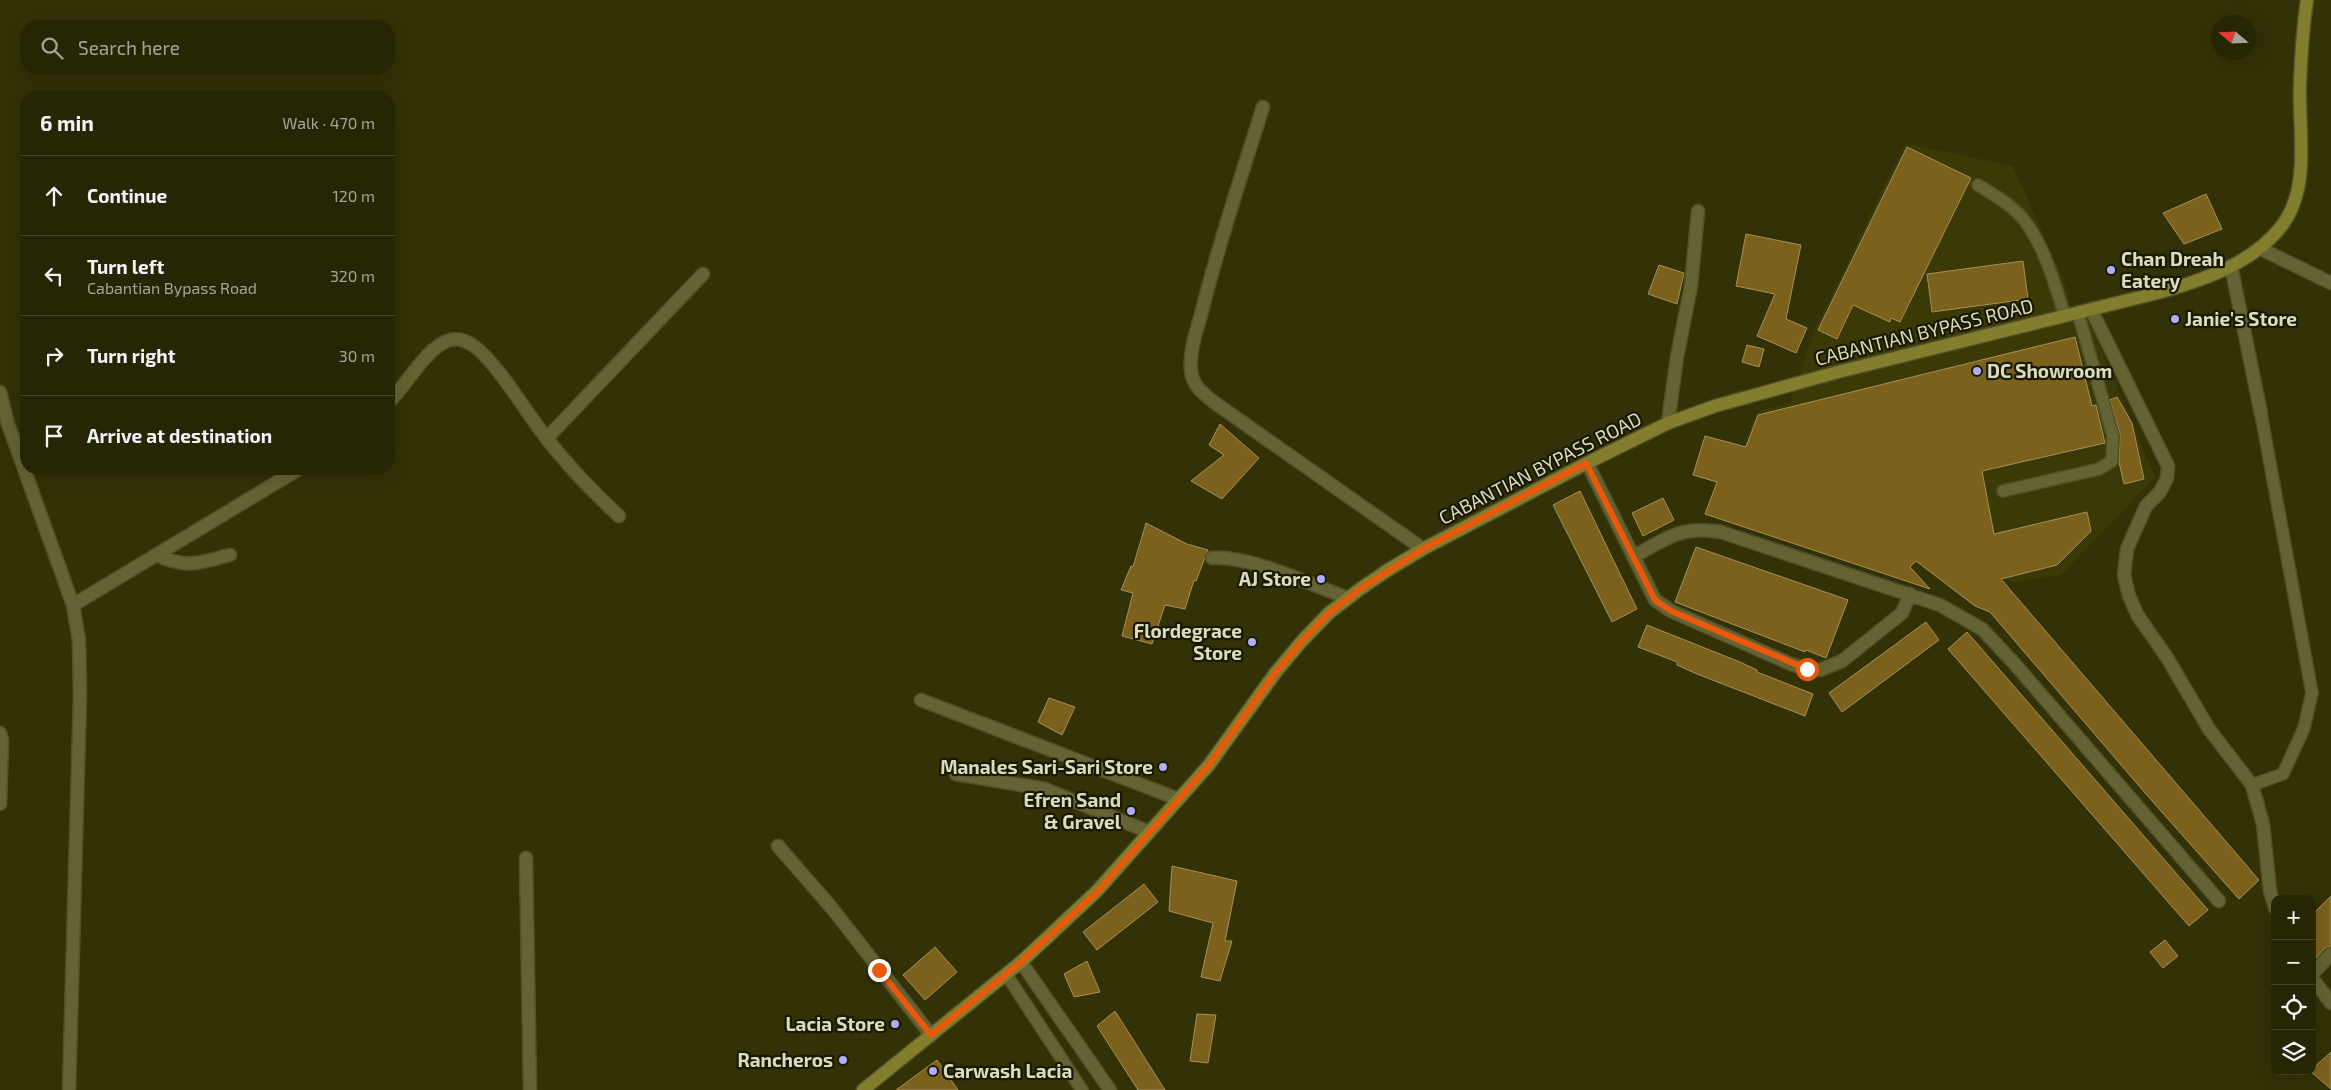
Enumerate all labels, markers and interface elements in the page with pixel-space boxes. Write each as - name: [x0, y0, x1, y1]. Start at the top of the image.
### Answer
- north arrow: [2211, 15, 2256, 60]
- search box: [20, 20, 395, 75]
- icon: search: [38, 34, 66, 62]
- text: Search here: [78, 36, 180, 59]
- text: 6 min: [40, 110, 94, 135]
- text: Walk · 470 m: [282, 113, 375, 132]
- icon: ahead: [40, 182, 68, 210]
- text: Continue: [87, 184, 167, 207]
- text: 120 m: [332, 186, 375, 205]
- place label: Chan Dreah Eatery: [2121, 247, 2224, 293]
- text: Turn left: [87, 255, 164, 278]
- icon: left: [40, 262, 68, 290]
- marker: Chan Dreah Eatery: [2105, 264, 2117, 276]
- text: 320 m: [330, 266, 375, 285]
- text: Cabantian Bypass Road: [87, 278, 257, 297]
- street label: CABANTIAN BYPASS ROAD: [1812, 293, 2035, 370]
- place label: Janie's Store: [2185, 307, 2297, 330]
- marker: Janie's Store: [2169, 313, 2181, 325]
- icon: right: [40, 342, 68, 370]
- text: Turn right: [87, 344, 175, 367]
- text: 30 m: [339, 346, 375, 365]
- place label: DC Showroom: [1987, 359, 2112, 382]
- marker: DC Showroom: [1971, 365, 1983, 377]
- street label: CABANTIAN BYPASS ROAD: [1435, 406, 1645, 529]
- icon: arrive: [40, 422, 68, 450]
- text: Arrive at destination: [87, 424, 272, 447]
- place label: AJ Store: [1239, 567, 1311, 590]
- marker: AJ Store: [1315, 573, 1327, 585]
- place label: Flordegrace Store: [1134, 619, 1242, 664]
- marker: Flordegrace Store: [1246, 636, 1258, 648]
- route start: [1796, 658, 1819, 681]
- place label: Manales Sari-Sari Store: [940, 755, 1153, 778]
- marker: Manales Sari-Sari Store: [1157, 761, 1169, 773]
- place label: Efren Sand & Gravel: [1023, 788, 1122, 833]
- marker: Efren Sand & Gravel: [1125, 805, 1137, 817]
- map controls: [2271, 895, 2316, 1075]
- button: +: [2271, 895, 2316, 940]
- button: −: [2271, 940, 2316, 985]
- route end: [868, 959, 891, 982]
- button: locate: [2271, 985, 2316, 1030]
- place label: Lacia Store: [785, 1012, 885, 1035]
- marker: Lacia Store: [889, 1018, 901, 1030]
- button: layers: [2271, 1030, 2316, 1075]
- place label: Rancheros: [737, 1048, 833, 1071]
- marker: Rancheros: [837, 1054, 849, 1066]
- place label: Carwash Lacia: [943, 1059, 1072, 1082]
- marker: Carwash Lacia: [927, 1065, 939, 1077]

